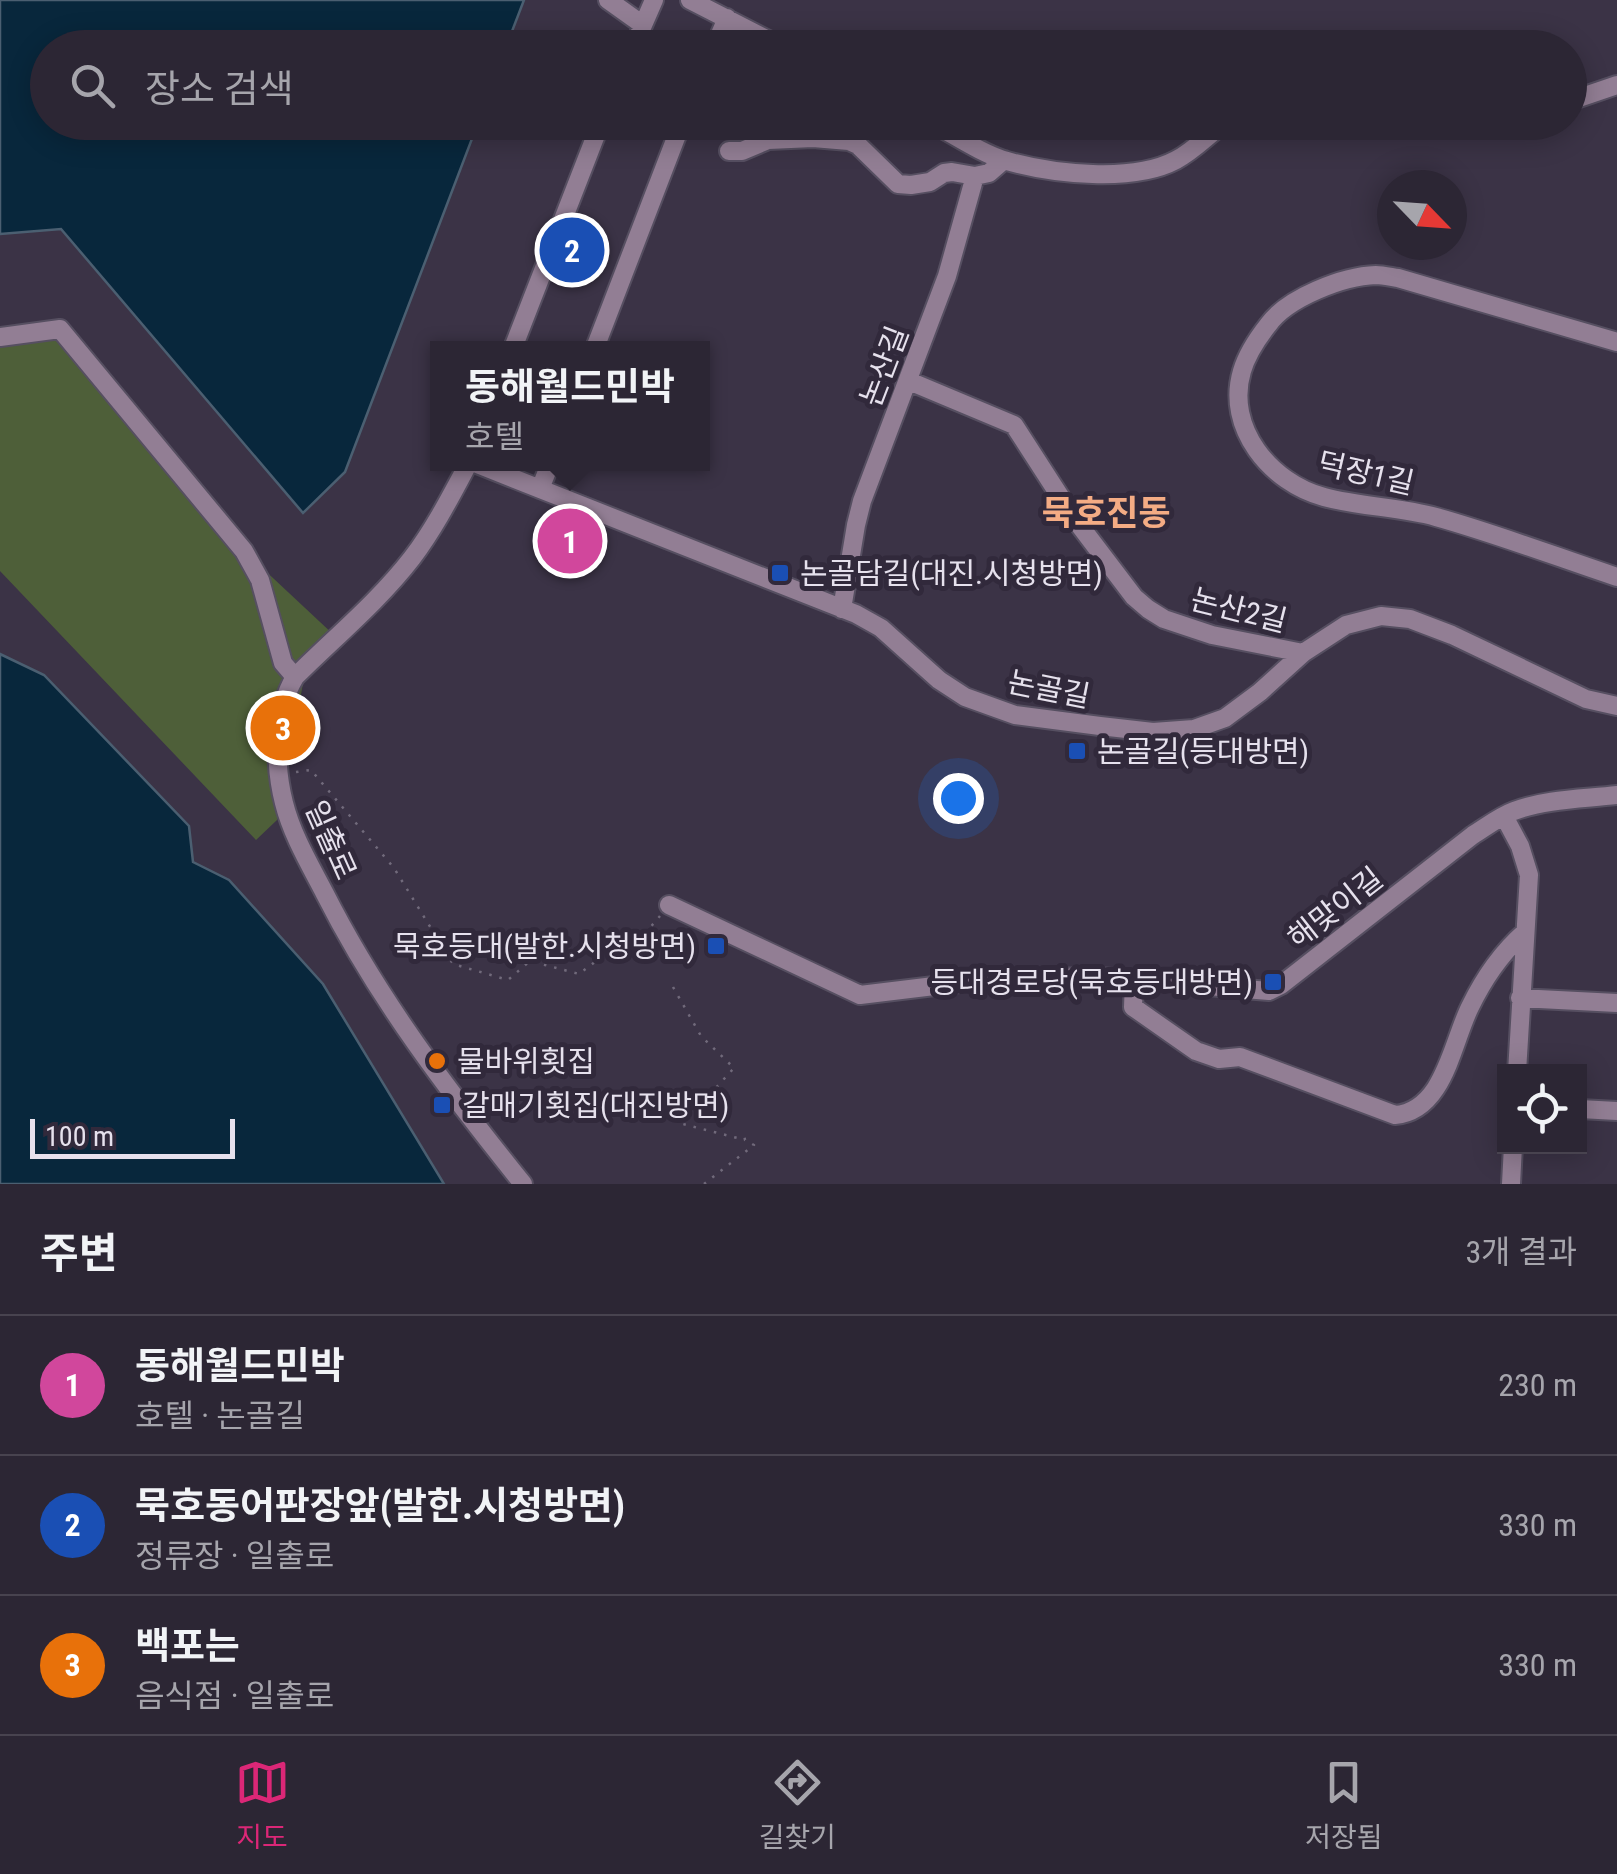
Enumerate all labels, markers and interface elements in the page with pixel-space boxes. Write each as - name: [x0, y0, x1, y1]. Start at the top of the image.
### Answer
- search box: [30, 30, 1587, 140]
- icon: search: [65, 58, 120, 113]
- text: 장소 검색: [145, 67, 294, 111]
- north arrow: [1377, 170, 1467, 260]
- pin: 2: [540, 212, 604, 288]
- street label: 논산길: [853, 321, 915, 411]
- popup: [430, 341, 710, 471]
- text: 동해월드민박: [465, 365, 675, 409]
- text: 호텔: [465, 418, 524, 456]
- street label: 덕장1길: [1315, 445, 1417, 501]
- district label: 묵호진동: [1042, 493, 1170, 534]
- pin: 1: [538, 504, 602, 578]
- place label: 논골담길(대진.시청방면): [800, 556, 1103, 591]
- marker: 논골담길(대진.시청방면): [769, 562, 791, 584]
- street label: 논산2길: [1187, 581, 1291, 639]
- street label: 논골길: [1005, 664, 1093, 714]
- pin: 3: [250, 690, 316, 766]
- place label: 논골길(등대방면): [1097, 734, 1309, 769]
- marker: 논골길(등대방면): [1066, 740, 1088, 762]
- your location: [933, 773, 984, 824]
- street label: 일출로: [298, 795, 364, 885]
- street label: 해맞이길: [1281, 860, 1389, 956]
- place label: 묵호등대(발한.시청방면): [393, 929, 696, 964]
- marker: 묵호등대(발한.시청방면): [705, 935, 727, 957]
- place label: 등대경로당(묵호등대방면): [930, 965, 1253, 1000]
- marker: 등대경로당(묵호등대방면): [1262, 971, 1284, 993]
- place label: 물바위횟집: [457, 1044, 595, 1079]
- marker: 물바위횟집: [426, 1050, 448, 1072]
- map controls: [1497, 1064, 1587, 1154]
- button: locate: [1497, 1064, 1587, 1154]
- place label: 갈매기횟집(대진방면): [462, 1088, 729, 1123]
- marker: 갈매기횟집(대진방면): [431, 1094, 453, 1116]
- scale bar: [30, 1114, 235, 1158]
- text: 100 m: [45, 1120, 114, 1153]
- text: 주변: [40, 1229, 117, 1278]
- text: 3개 결과: [1466, 1233, 1577, 1271]
- text: 동해월드민박: [135, 1344, 345, 1388]
- text: 1: [64, 1366, 81, 1404]
- text: 230 m: [1498, 1366, 1577, 1404]
- text: 호텔 · 논골길: [135, 1397, 305, 1435]
- text: 묵호동어판장앞(발한.시청방면): [135, 1484, 625, 1528]
- text: 2: [64, 1506, 81, 1544]
- text: 330 m: [1498, 1506, 1577, 1544]
- text: 정류장 · 일출로: [135, 1537, 334, 1575]
- text: 백포는: [135, 1624, 240, 1668]
- text: 3: [64, 1646, 81, 1684]
- text: 330 m: [1498, 1646, 1577, 1684]
- text: 음식점 · 일출로: [135, 1677, 334, 1715]
- tab: 지도: [235, 1755, 290, 1855]
- tab: 길찾기: [759, 1755, 836, 1855]
- tab: 저장됨: [1305, 1755, 1382, 1855]

